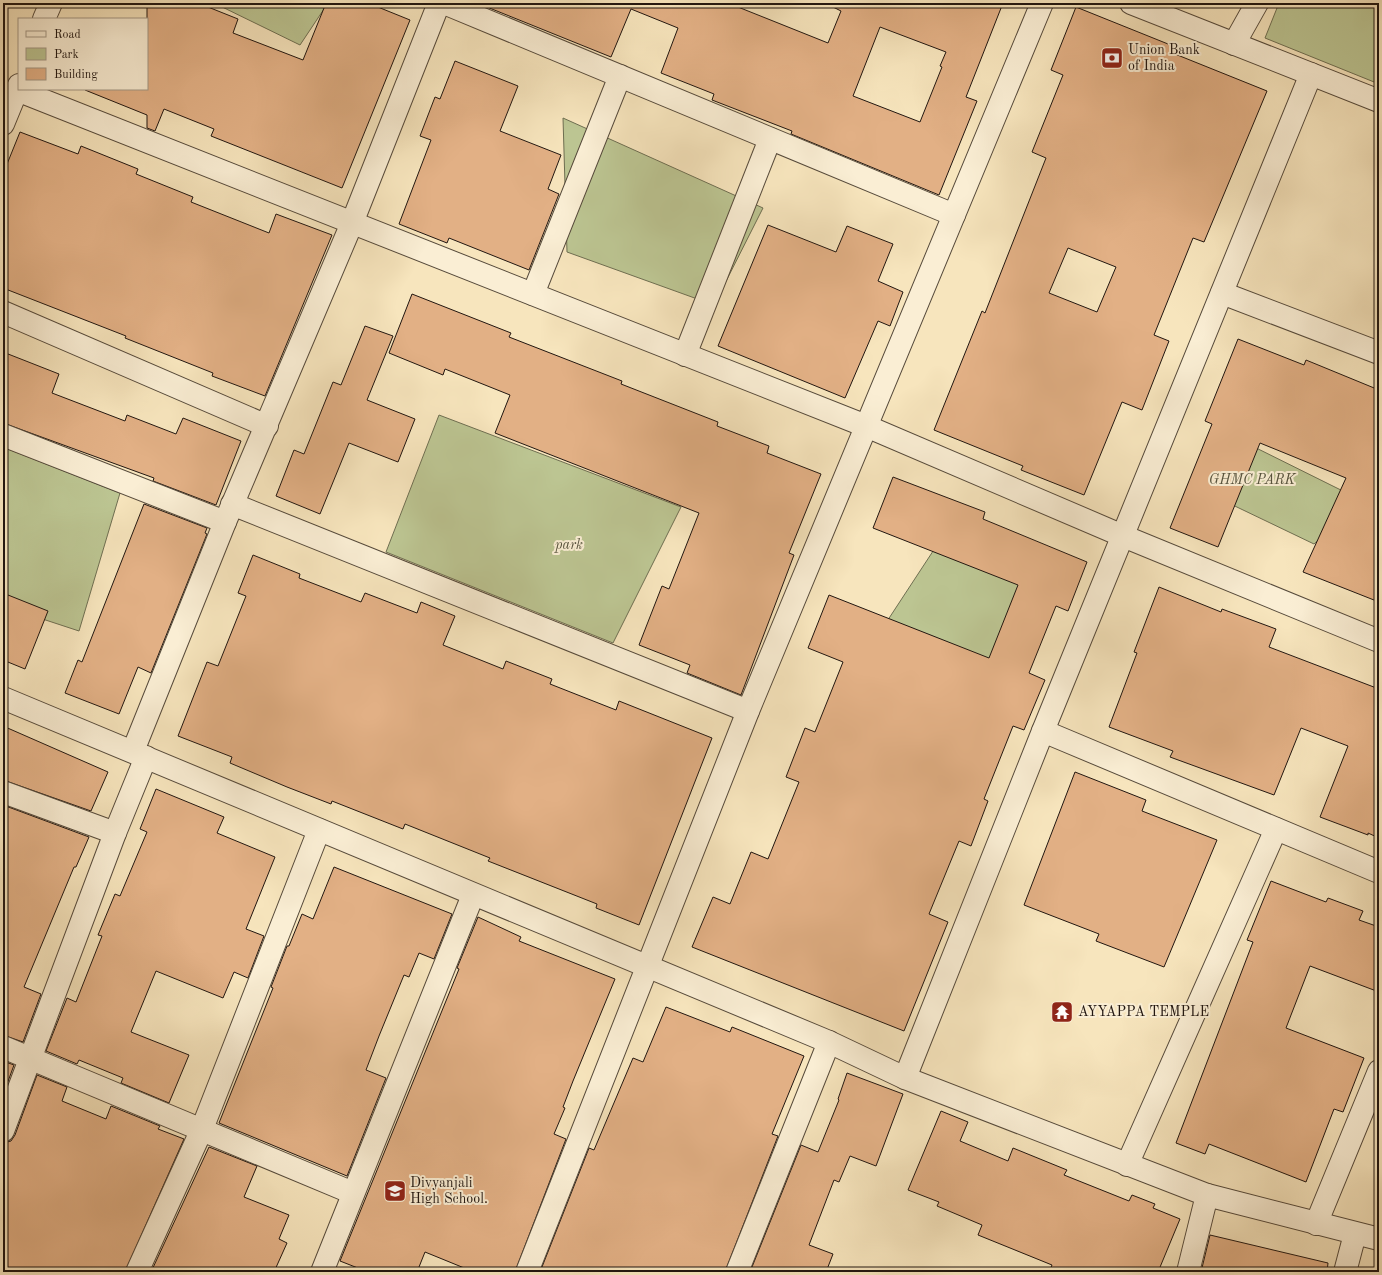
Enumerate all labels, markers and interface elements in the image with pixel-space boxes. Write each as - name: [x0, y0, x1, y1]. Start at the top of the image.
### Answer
- legend: [18, 18, 148, 90]
- text: Road: [54, 29, 81, 41]
- place label: Union Bank of India: [1128, 43, 1200, 73]
- bank icon: Union Bank of India: [1099, 45, 1125, 71]
- text: Park: [54, 49, 79, 61]
- text: Building: [54, 69, 98, 81]
- park label: GHMC PARK: [1209, 473, 1297, 487]
- park label: park: [553, 538, 583, 553]
- temple icon: AYYAPPA TEMPLE: [1049, 999, 1075, 1025]
- place label: AYYAPPA TEMPLE: [1078, 1005, 1209, 1019]
- place label: Divyanjali High School.: [410, 1176, 488, 1206]
- school or university icon: Divyanjali High School.: [382, 1178, 408, 1204]

